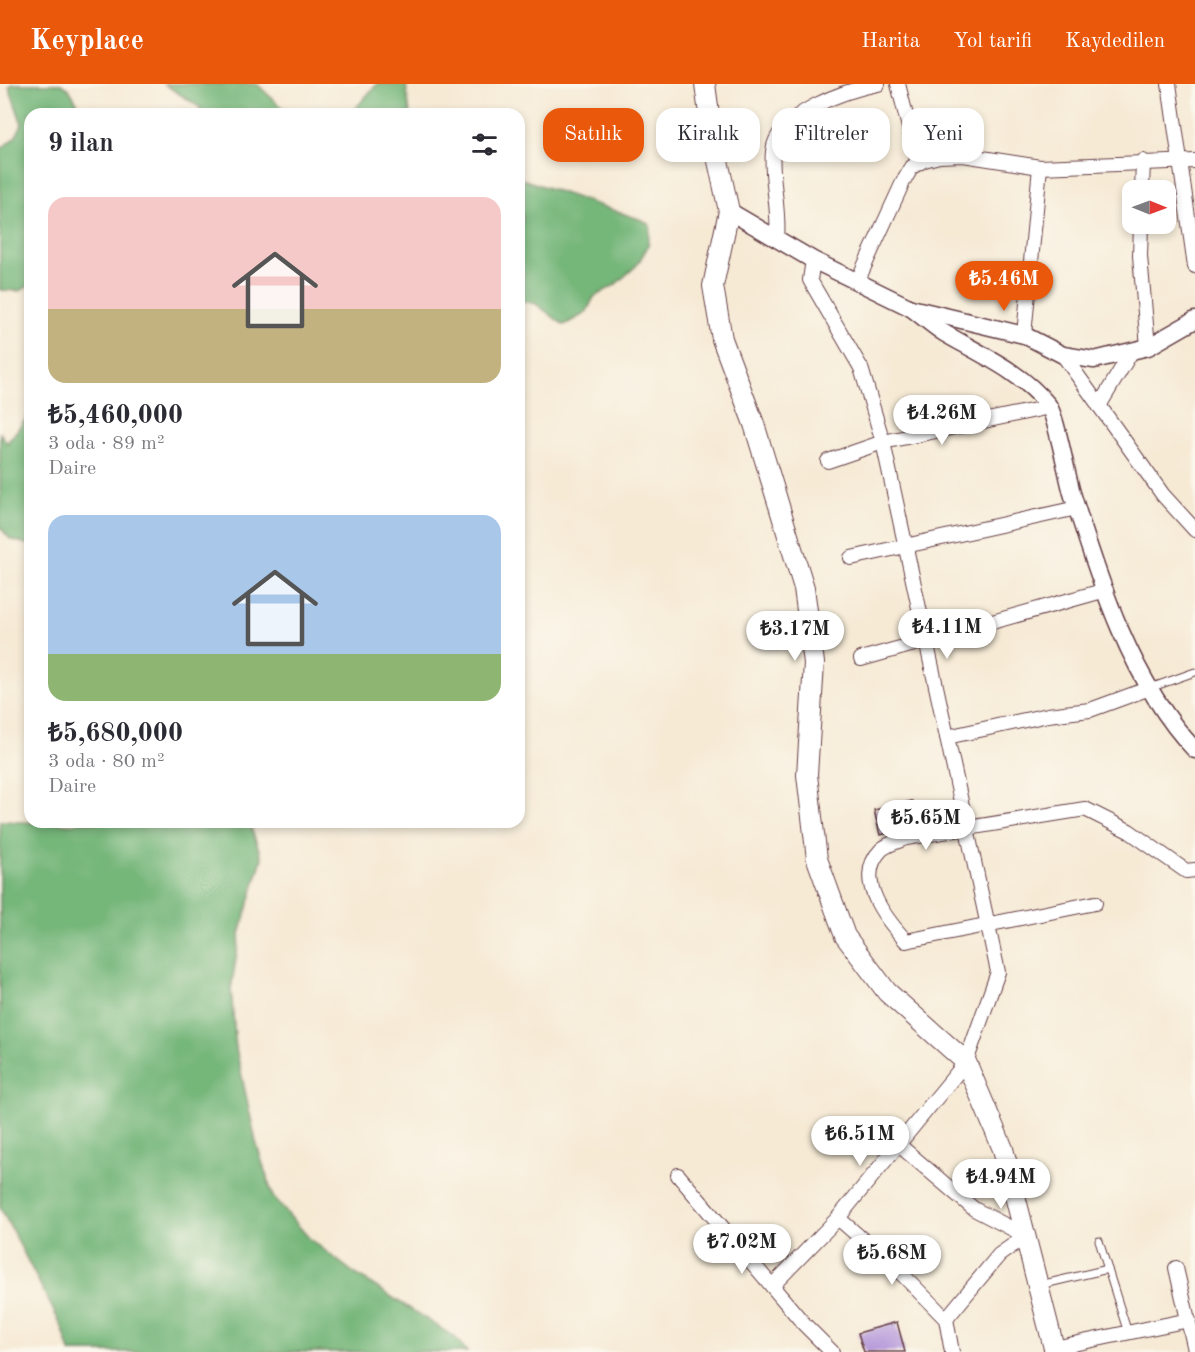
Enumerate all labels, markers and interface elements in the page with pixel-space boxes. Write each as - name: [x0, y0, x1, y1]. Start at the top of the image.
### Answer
- text: Keyplace: [30, 28, 144, 56]
- text: Harita: [861, 31, 920, 52]
- text: Yol tarifi: [953, 31, 1032, 52]
- text: Kaydedilen: [1065, 31, 1165, 52]
- chip: Satılık: [543, 108, 644, 162]
- chip: Kiralık: [656, 108, 760, 162]
- chip: Filtreler: [772, 108, 890, 162]
- chip: Yeni: [902, 108, 984, 162]
- icon: filters: [468, 128, 501, 161]
- text: 9 ilan: [48, 131, 114, 157]
- north arrow: [1122, 180, 1176, 234]
- map controls: [1122, 180, 1176, 234]
- icon: home: [221, 236, 329, 344]
- pin: ₺5.46M: [955, 261, 1053, 312]
- text: ₺5.46M: [969, 270, 1039, 290]
- pin: ₺4.26M: [893, 395, 991, 446]
- text: ₺5,460,000: [48, 403, 183, 429]
- text: ₺4.26M: [907, 404, 977, 424]
- text: 3 oda · 89 m²: [48, 434, 165, 454]
- text: Daire: [48, 459, 96, 479]
- icon: home: [221, 554, 329, 662]
- pin: ₺4.11M: [898, 609, 996, 660]
- pin: ₺3.17M: [746, 611, 844, 662]
- text: ₺4.11M: [912, 618, 982, 638]
- text: ₺3.17M: [760, 620, 830, 640]
- text: ₺5,680,000: [48, 721, 183, 747]
- text: 3 oda · 80 m²: [48, 752, 165, 772]
- text: Daire: [48, 777, 96, 797]
- pin: ₺5.65M: [877, 800, 975, 851]
- text: ₺5.65M: [891, 809, 961, 829]
- pin: ₺6.51M: [811, 1116, 909, 1167]
- text: ₺6.51M: [825, 1125, 895, 1145]
- pin: ₺4.94M: [952, 1159, 1050, 1210]
- text: ₺4.94M: [966, 1168, 1036, 1188]
- pin: ₺7.02M: [693, 1224, 791, 1275]
- text: ₺7.02M: [707, 1233, 777, 1253]
- pin: ₺5.68M: [843, 1235, 941, 1286]
- text: ₺5.68M: [857, 1244, 927, 1264]

